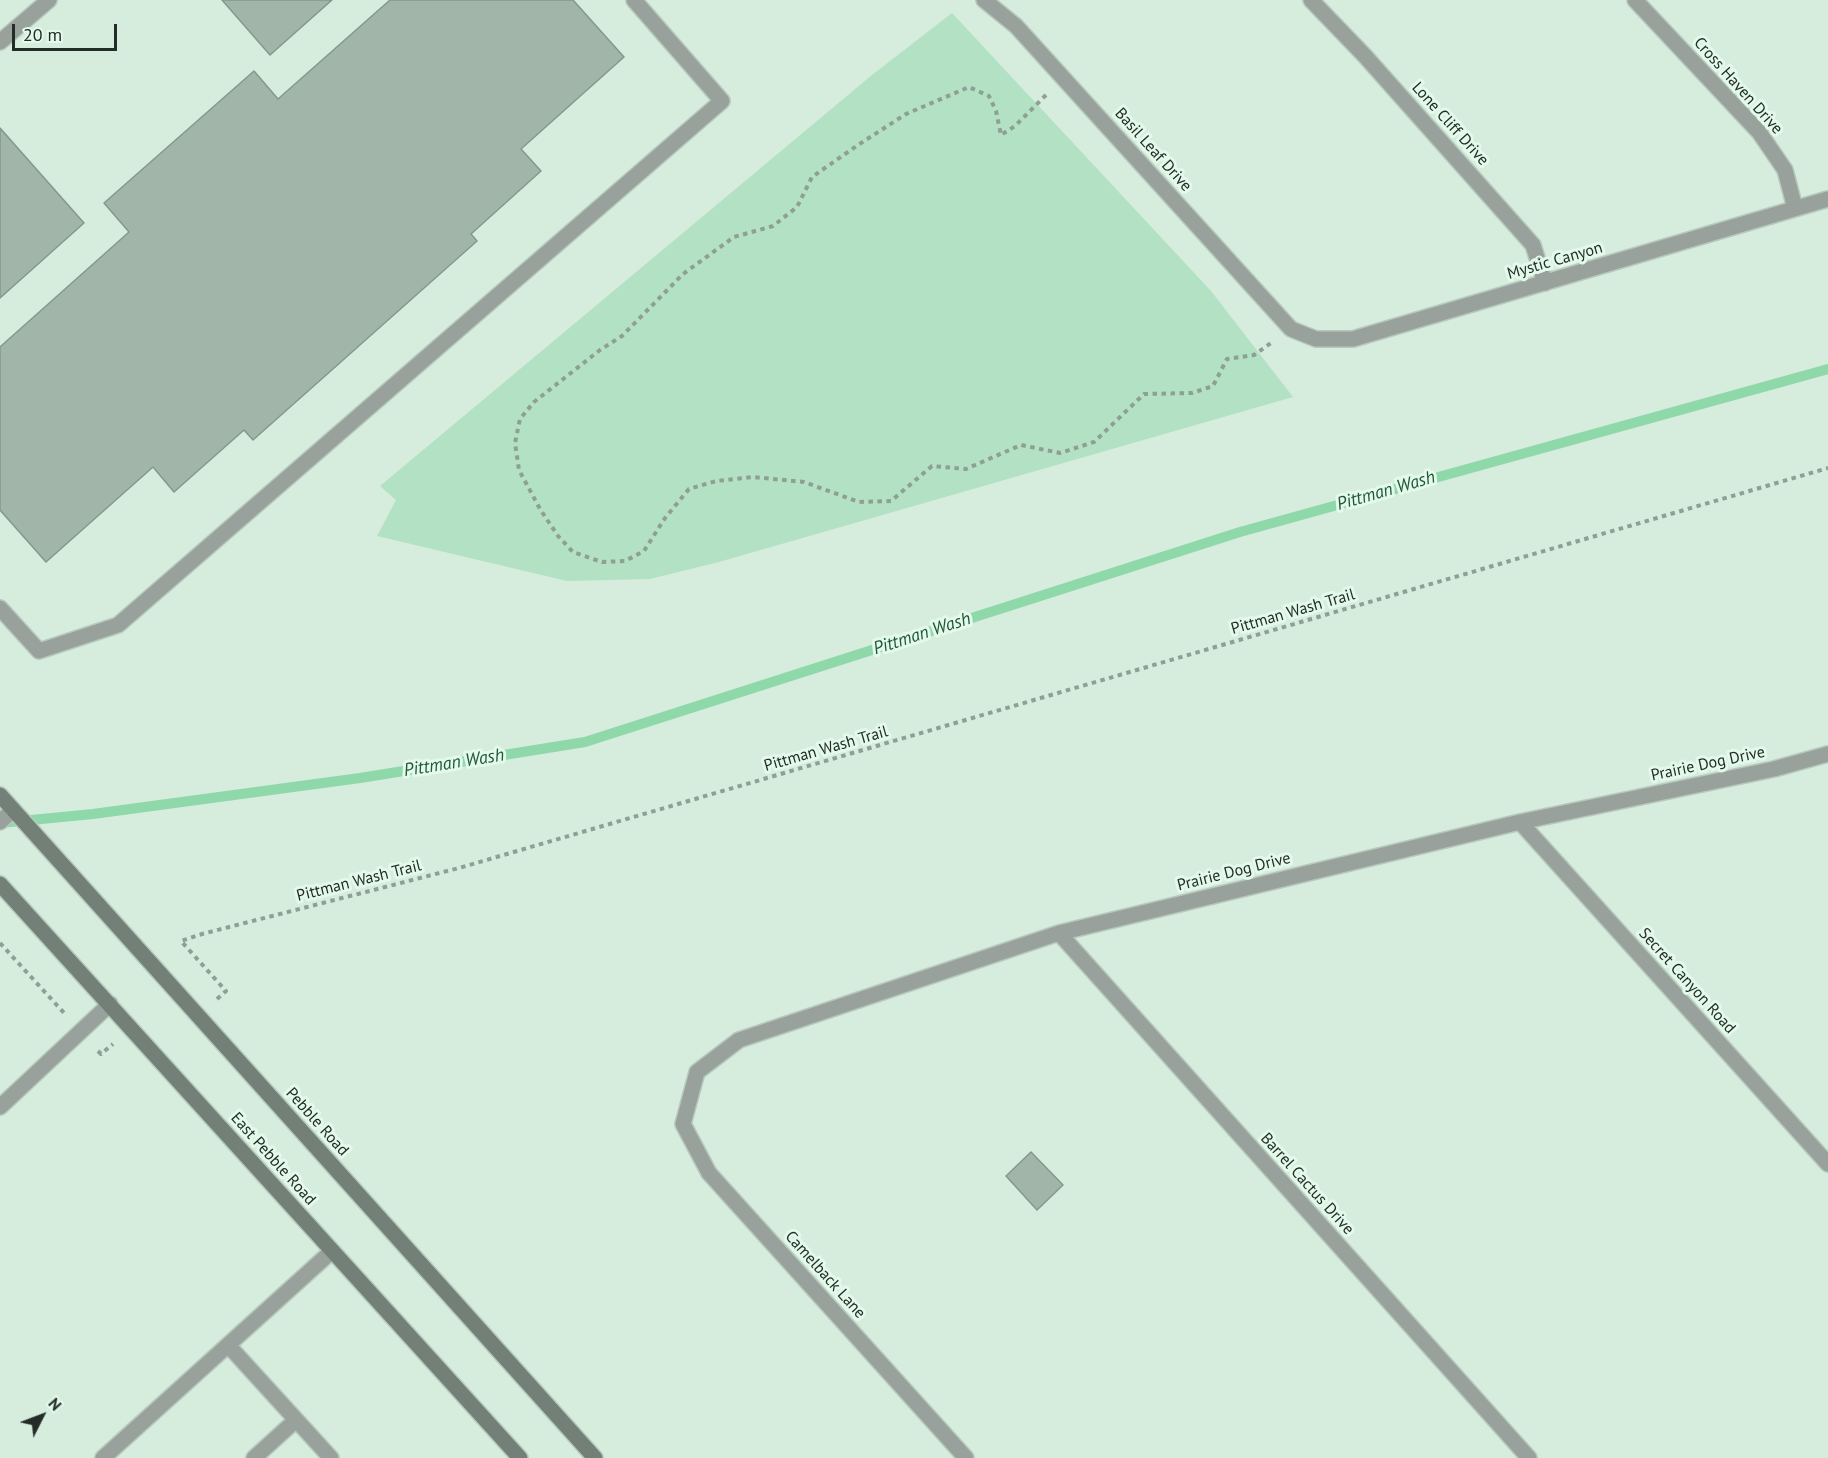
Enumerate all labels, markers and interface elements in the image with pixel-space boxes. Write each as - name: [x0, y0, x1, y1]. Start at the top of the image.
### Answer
- scale bar: [15, 12, 120, 50]
- text: 20 m: [23, 23, 62, 46]
- street label: Cross Haven Drive: [1689, 34, 1787, 138]
- street label: Lone Cliff Drive: [1408, 78, 1492, 170]
- street label: Basil Leaf Drive: [1110, 104, 1196, 196]
- street label: Mystic Canyon: [1505, 238, 1605, 284]
- water label: Pittman Wash: [1334, 467, 1438, 515]
- street label: Pittman Wash Trail: [1229, 585, 1357, 639]
- water label: Pittman Wash: [870, 608, 974, 660]
- street label: Pittman Wash Trail: [762, 722, 890, 776]
- street label: Prairie Dog Drive: [1649, 743, 1767, 785]
- water label: Pittman Wash: [402, 744, 506, 782]
- street label: Prairie Dog Drive: [1175, 849, 1293, 895]
- street label: Pittman Wash Trail: [295, 856, 423, 906]
- street label: Secret Canyon Road: [1635, 924, 1739, 1038]
- street label: Pebble Road: [282, 1084, 352, 1160]
- street label: East Pebble Road: [226, 1109, 320, 1209]
- street label: Barrel Cactus Drive: [1256, 1129, 1358, 1239]
- street label: Camelback Lane: [781, 1227, 869, 1323]
- north arrow: [12, 1386, 72, 1446]
- text: N: [44, 1393, 66, 1415]

